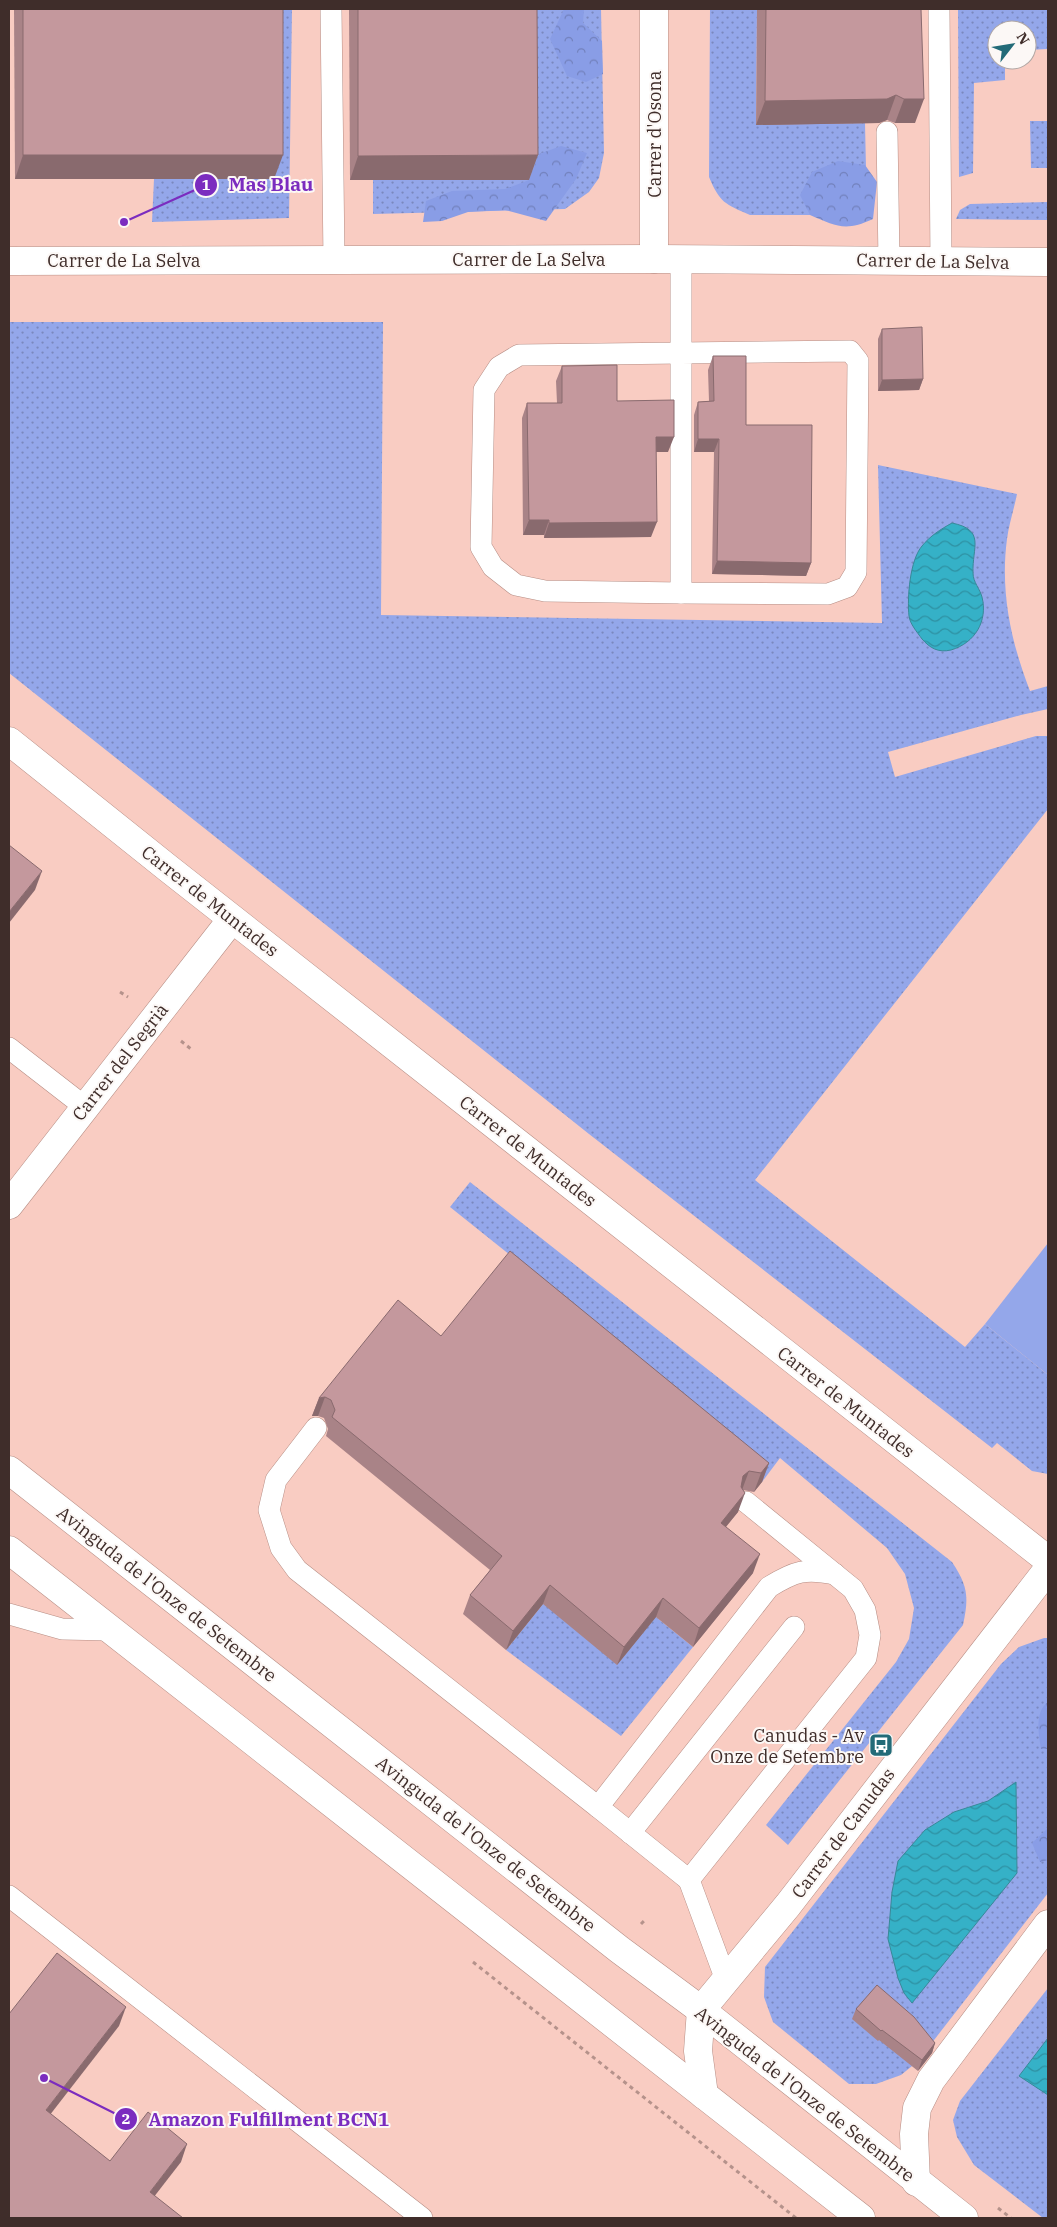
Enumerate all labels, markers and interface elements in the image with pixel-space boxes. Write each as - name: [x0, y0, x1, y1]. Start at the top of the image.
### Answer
- north arrow: [987, 20, 1037, 70]
- text: N: [1013, 29, 1034, 48]
- street label: Carrer d'Osona: [643, 70, 666, 198]
- callout: Mas Blau: [193, 168, 323, 202]
- text: Mas Blau: [229, 172, 313, 196]
- text: 1: [201, 175, 211, 194]
- street label: Carrer de La Selva: [452, 248, 606, 271]
- street label: Carrer de La Selva: [856, 248, 1010, 274]
- street label: Carrer de La Selva: [47, 249, 201, 272]
- street label: Carrer de Muntades: [137, 840, 283, 962]
- street label: Carrer del Segrià: [67, 999, 173, 1125]
- street label: Carrer de Muntades: [455, 1090, 601, 1212]
- street label: Carrer de Muntades: [773, 1341, 919, 1463]
- street label: Avinguda de l'Onze de Setembre: [53, 1501, 281, 1687]
- place label: Canudas - Av Onze de Setembre: [710, 1724, 864, 1768]
- bus stop icon: Canudas - Av Onze de Setembre: [868, 1732, 894, 1758]
- street label: Avinguda de l'Onze de Setembre: [372, 1751, 600, 1937]
- street label: Carrer de Canudas: [786, 1763, 900, 1903]
- street label: Avinguda de l'Onze de Setembre: [691, 2001, 919, 2187]
- callout: Amazon Fulfillment BCN1: [113, 2102, 399, 2136]
- text: Amazon Fulfillment BCN1: [149, 2107, 389, 2131]
- text: 2: [121, 2109, 131, 2128]

